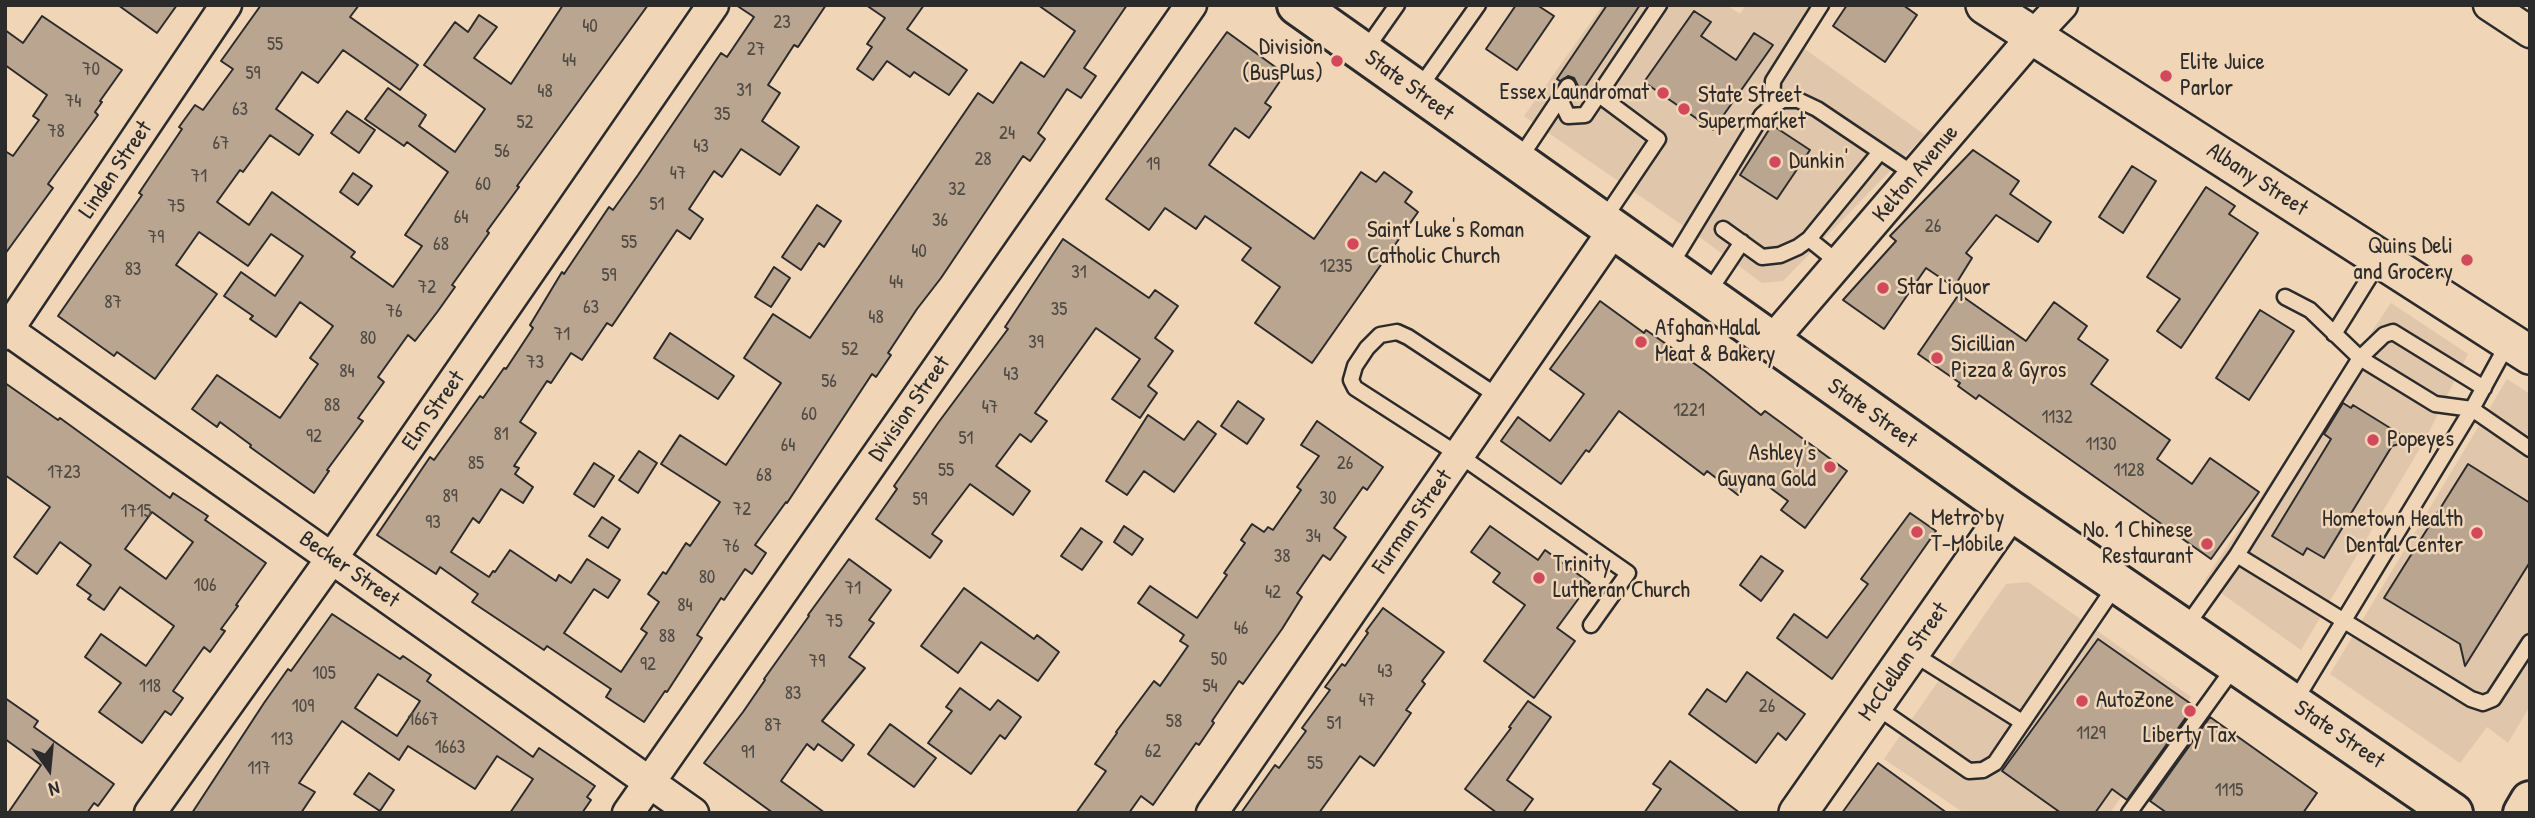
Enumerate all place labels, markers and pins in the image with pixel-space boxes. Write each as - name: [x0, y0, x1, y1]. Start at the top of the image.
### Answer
- place label: Division (BusPlus): [1242, 34, 1323, 88]
- place label: Elite Juice Parlor: [2180, 49, 2265, 103]
- marker: Division (BusPlus): [1329, 53, 1345, 69]
- marker: Elite Juice Parlor: [2158, 68, 2174, 84]
- place label: Essex Laundromat: [1500, 79, 1649, 107]
- place label: State Street Supermarket: [1698, 82, 1806, 136]
- marker: Essex Laundromat: [1655, 85, 1671, 101]
- marker: State Street Supermarket: [1676, 101, 1692, 117]
- place label: Dunkin': [1789, 148, 1848, 176]
- marker: Dunkin': [1767, 154, 1783, 170]
- place label: Saint Luke's Roman Catholic Church: [1367, 217, 1524, 271]
- place label: Quins Deli and Grocery: [2354, 233, 2453, 287]
- marker: Saint Luke's Roman Catholic Church: [1345, 236, 1361, 252]
- marker: Quins Deli and Grocery: [2459, 252, 2475, 268]
- place label: Star Liquor: [1897, 274, 1990, 302]
- marker: Star Liquor: [1875, 280, 1891, 296]
- place label: Afghan Halal Meat & Bakery: [1655, 315, 1775, 369]
- place label: Sicillian Pizza & Gyros: [1951, 331, 2066, 385]
- marker: Afghan Halal Meat & Bakery: [1633, 334, 1649, 350]
- marker: Sicillian Pizza & Gyros: [1929, 350, 1945, 366]
- place label: Popeyes: [2387, 426, 2454, 454]
- marker: Popeyes: [2365, 432, 2381, 448]
- place label: Ashley's Guyana Gold: [1717, 440, 1816, 494]
- marker: Ashley's Guyana Gold: [1822, 459, 1838, 475]
- place label: Metro by T-Mobile: [1931, 505, 2004, 559]
- place label: Hometown Health Dental Center: [2322, 506, 2463, 560]
- place label: No. 1 Chinese Restaurant: [2083, 517, 2193, 571]
- marker: Metro by T-Mobile: [1909, 524, 1925, 540]
- marker: Hometown Health Dental Center: [2469, 525, 2485, 541]
- marker: No. 1 Chinese Restaurant: [2199, 536, 2215, 552]
- place label: Trinity Lutheran Church: [1553, 551, 1690, 605]
- marker: Trinity Lutheran Church: [1531, 570, 1547, 586]
- place label: AutoZone: [2096, 687, 2174, 715]
- marker: AutoZone: [2074, 693, 2090, 709]
- marker: Liberty Tax: [2182, 703, 2198, 719]
- place label: Liberty Tax: [2143, 722, 2237, 750]

